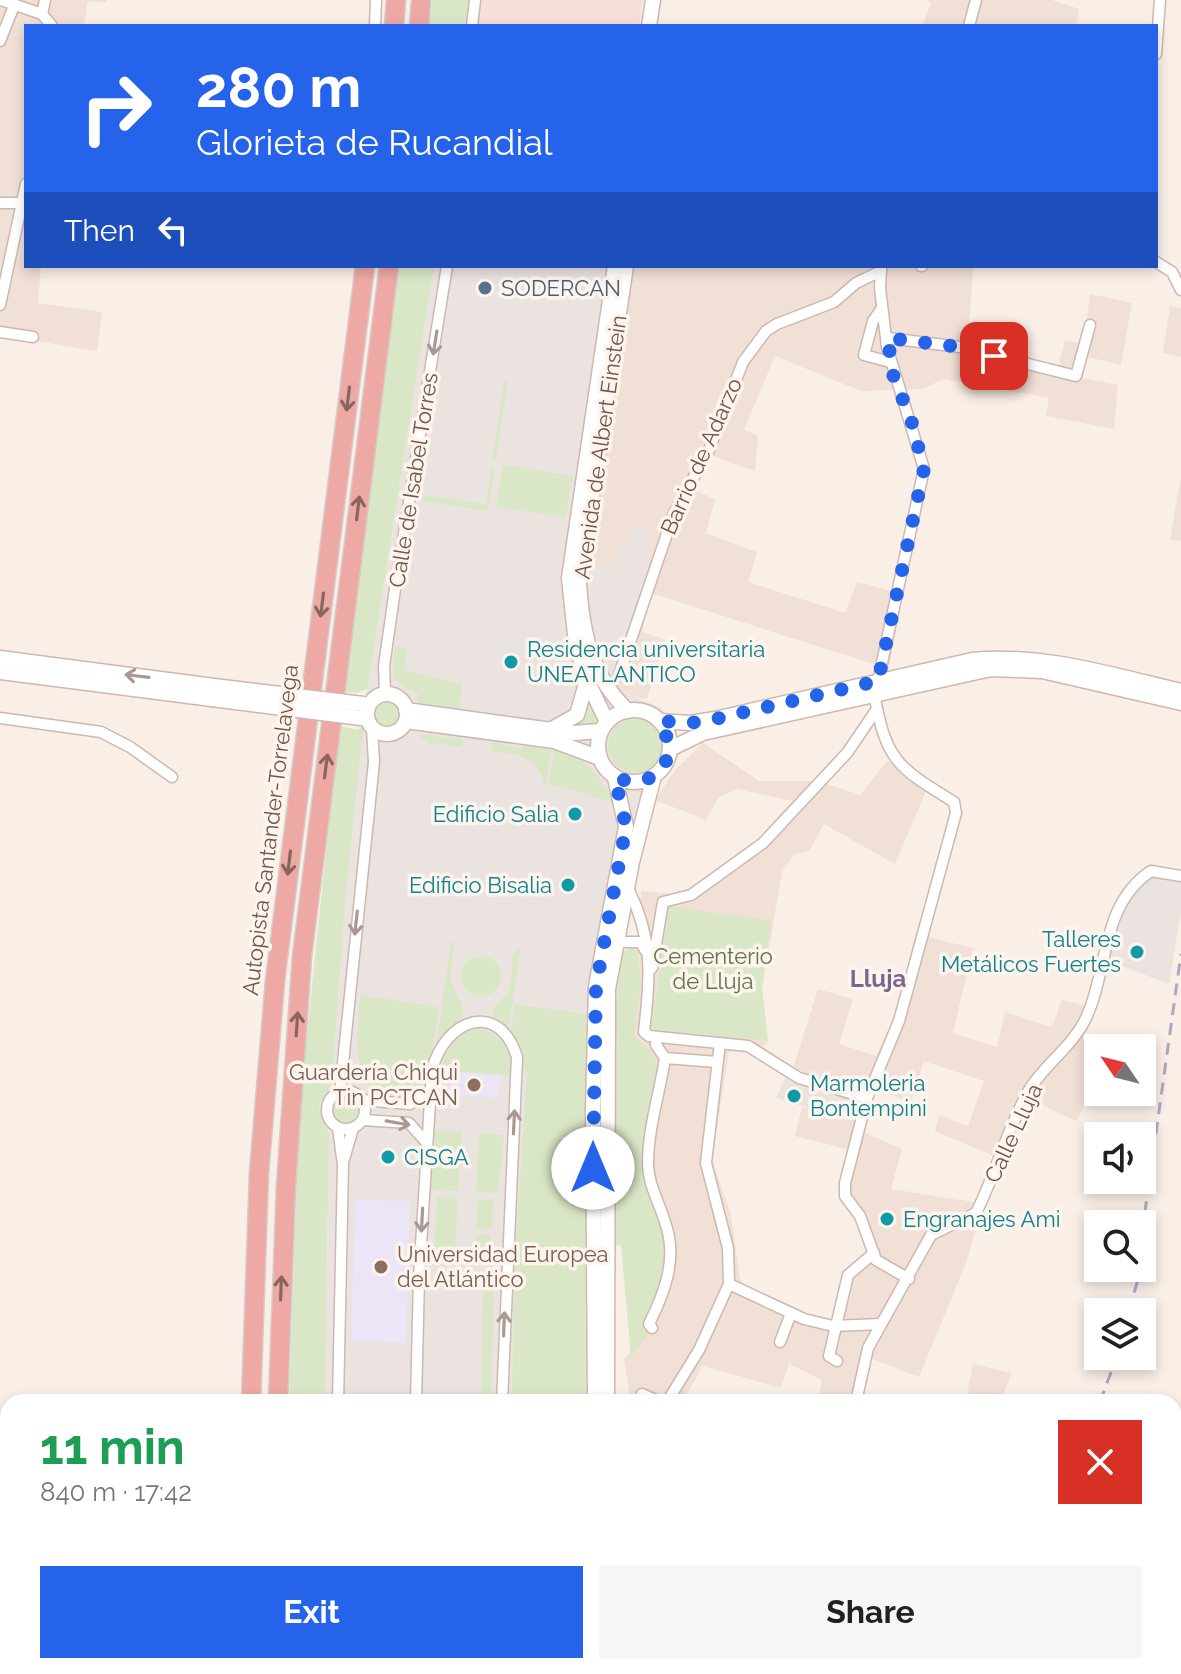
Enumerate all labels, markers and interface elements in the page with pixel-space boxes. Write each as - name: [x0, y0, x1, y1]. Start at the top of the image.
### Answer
- text: 280 m: [196, 54, 361, 120]
- icon: right: [64, 56, 168, 160]
- text: Glorieta de Rucandial: [196, 121, 553, 163]
- icon: left: [151, 208, 195, 252]
- text: Then: [64, 213, 135, 248]
- place label: SODERCAN: [501, 275, 621, 301]
- marker: SODERCAN: [476, 279, 494, 297]
- street label: Avenida de Albert Einstein: [569, 313, 631, 581]
- pin: [960, 322, 1028, 390]
- one-way arrow: [427, 330, 442, 355]
- icon: arrive: [972, 334, 1016, 378]
- street label: Calle de Isabel Torres: [383, 371, 443, 589]
- street label: Barrio de Adarzo: [655, 374, 747, 538]
- one-way arrow: [340, 386, 355, 411]
- one-way arrow: [351, 495, 366, 522]
- one-way arrow: [314, 592, 329, 617]
- place label: Residencia universitaria UNEATLANTICO: [527, 636, 765, 687]
- marker: Residencia universitaria UNEATLANTICO: [502, 653, 520, 671]
- street label: Autopista Santander-Torrelavega: [237, 663, 303, 997]
- one-way arrow: [125, 668, 150, 683]
- one-way arrow: [318, 753, 333, 780]
- place label: Edificio Salia: [433, 801, 559, 827]
- marker: Edificio Salia: [566, 805, 584, 823]
- one-way arrow: [281, 849, 296, 876]
- place label: Edificio Bisalia: [409, 872, 552, 898]
- marker: Edificio Bisalia: [559, 876, 577, 894]
- one-way arrow: [348, 909, 363, 936]
- place label: Talleres Metálicos Fuertes: [941, 926, 1121, 977]
- park label: Cementerio de Lluja: [653, 943, 773, 994]
- marker: Talleres Metálicos Fuertes: [1128, 943, 1146, 961]
- district label: Lluja: [850, 964, 906, 993]
- one-way arrow: [290, 1011, 305, 1038]
- north arrow: [1084, 1034, 1156, 1106]
- map controls: [1084, 1034, 1156, 1370]
- place label: Guardería Chiqui Tin PCTCAN: [289, 1059, 458, 1110]
- place label: Marmoleria Bontempini: [810, 1070, 927, 1121]
- marker: Guardería Chiqui Tin PCTCAN: [465, 1076, 483, 1094]
- street label: Calle Lluja: [979, 1079, 1047, 1187]
- marker: Marmoleria Bontempini: [785, 1087, 803, 1105]
- one-way arrow: [506, 1109, 521, 1136]
- one-way arrow: [385, 1116, 411, 1131]
- button: sound: [1084, 1122, 1156, 1194]
- position arrow: [551, 1126, 635, 1210]
- place label: CISGA: [404, 1144, 469, 1170]
- marker: CISGA: [379, 1148, 397, 1166]
- one-way arrow: [414, 1206, 429, 1233]
- place label: Engranajes Ami: [903, 1206, 1061, 1232]
- marker: Engranajes Ami: [878, 1210, 896, 1228]
- button: search: [1084, 1210, 1156, 1282]
- place label: Universidad Europea del Atlántico: [397, 1241, 609, 1292]
- marker: Universidad Europea del Atlántico: [372, 1258, 390, 1276]
- one-way arrow: [273, 1275, 288, 1302]
- button: layers: [1084, 1298, 1156, 1370]
- one-way arrow: [497, 1311, 512, 1338]
- text: 11 min: [40, 1419, 185, 1475]
- button: close: [1058, 1420, 1142, 1504]
- text: 840 m · 17:42: [40, 1477, 192, 1507]
- button: Exit: [40, 1566, 583, 1658]
- button: Share: [599, 1566, 1142, 1658]

